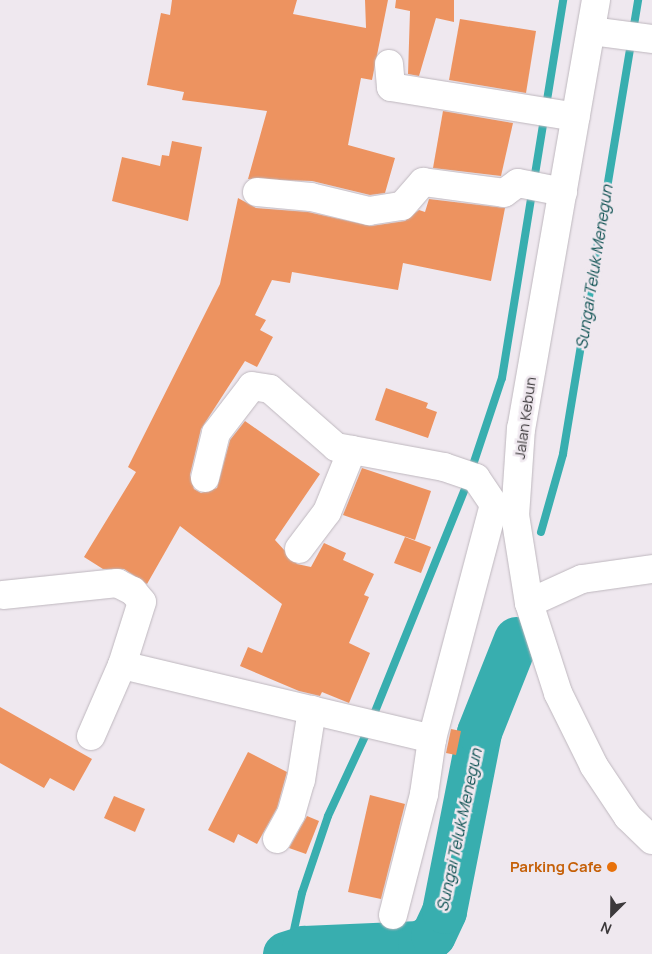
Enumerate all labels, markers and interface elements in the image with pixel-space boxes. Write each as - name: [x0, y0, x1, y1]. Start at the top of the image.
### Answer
- water label: Sungai Teluk Menegun: [572, 184, 616, 350]
- street label: Jalan Kebun: [510, 376, 540, 460]
- water label: Sungai Teluk Menegun: [432, 747, 486, 913]
- place label: Parking Cafe: [510, 858, 602, 876]
- marker: Parking Cafe: [606, 861, 618, 873]
- north arrow: [587, 889, 637, 939]
- text: N: [598, 918, 614, 939]

